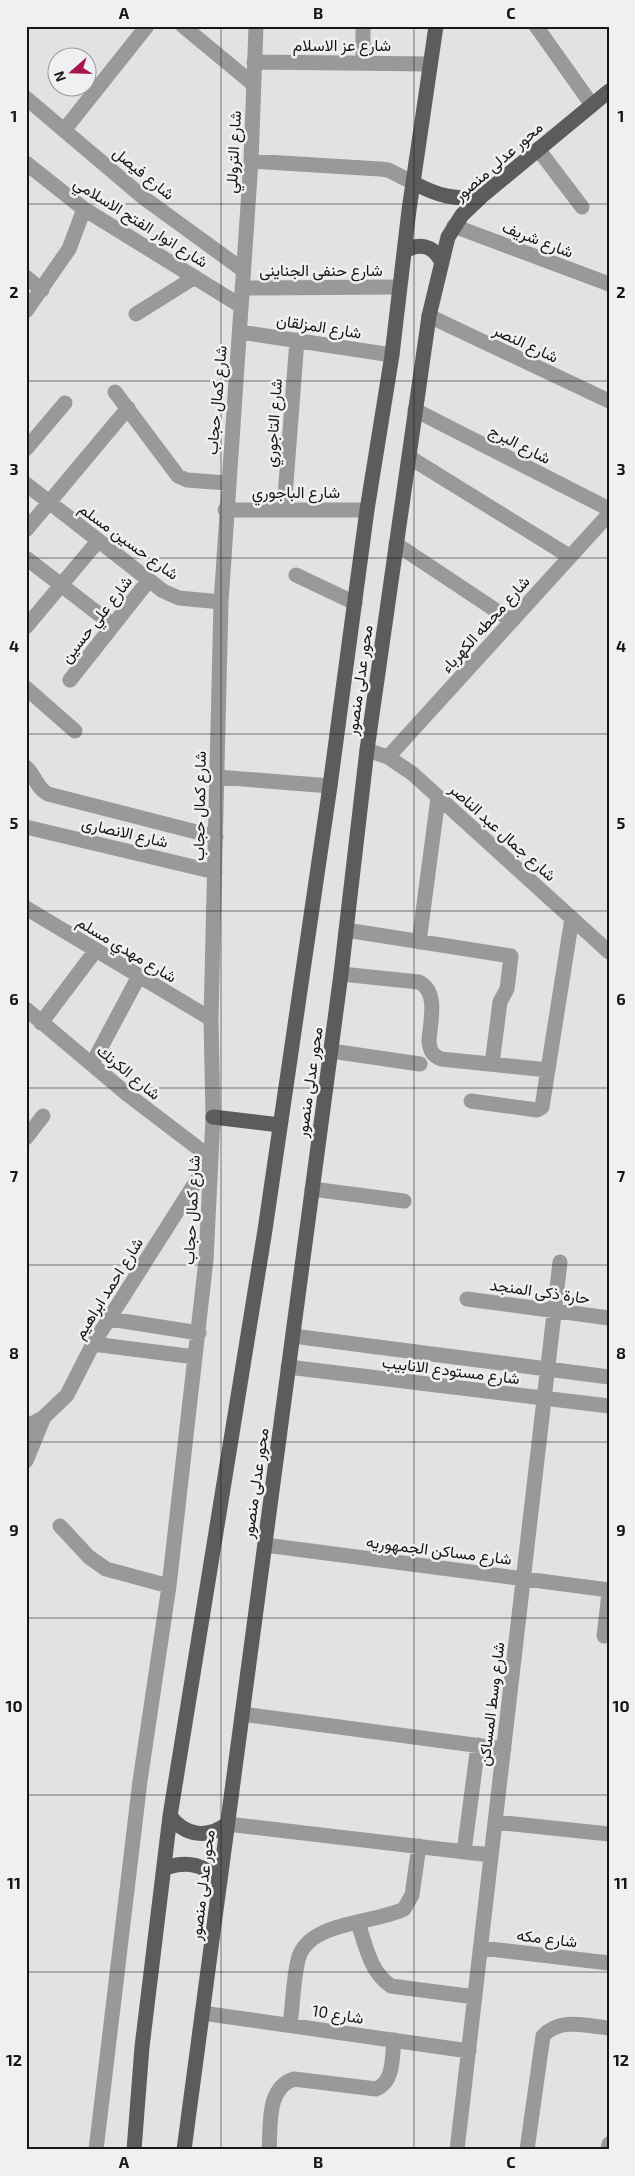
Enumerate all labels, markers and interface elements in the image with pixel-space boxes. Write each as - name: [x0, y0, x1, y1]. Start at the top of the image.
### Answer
- text: A: [119, 3, 130, 22]
- text: B: [313, 3, 323, 22]
- text: C: [506, 3, 516, 22]
- street label: شارع عز الاسلام: [293, 35, 391, 57]
- north arrow: [48, 48, 98, 98]
- text: N: [50, 69, 69, 84]
- text: 1: [11, 106, 17, 125]
- text: 1: [618, 106, 624, 125]
- street label: شارع التروللي: [221, 110, 249, 194]
- street label: محور عدلى منصور: [449, 117, 547, 206]
- street label: شارع فيصل: [108, 142, 179, 205]
- street label: شارع انوار الفتح الاسلامي: [68, 173, 212, 275]
- street label: شارع شريف: [499, 216, 576, 264]
- street label: شارع حنفى الجناينى: [259, 260, 383, 282]
- text: 2: [9, 282, 19, 301]
- text: 2: [616, 282, 626, 301]
- street label: شارع المزلقان: [275, 309, 363, 345]
- street label: شارع النصر: [489, 319, 562, 369]
- street label: شارع كمال حجاب: [201, 344, 233, 456]
- street label: شارع التاجوري: [260, 378, 290, 468]
- street label: شارع البرج: [485, 420, 554, 470]
- text: 3: [9, 459, 19, 478]
- text: 3: [616, 459, 626, 478]
- street label: شارع الباجوري: [252, 482, 340, 506]
- street label: شارع حسين مسلم: [74, 498, 183, 586]
- street label: شارع علي حسين: [56, 571, 139, 669]
- street label: شارع محطه الكهرباء: [436, 571, 535, 678]
- street label: محور عدلى منصور: [341, 624, 378, 738]
- text: 4: [9, 636, 19, 655]
- text: 4: [616, 636, 626, 655]
- street label: شارع كمال حجاب: [188, 751, 212, 861]
- street label: شارع جمال عبد الناصر: [443, 778, 561, 887]
- street label: شارع الانصارى: [80, 812, 170, 854]
- text: 5: [10, 813, 19, 832]
- text: 5: [617, 813, 626, 832]
- street label: شارع مهدي مسلم: [71, 911, 181, 990]
- text: 6: [9, 989, 19, 1008]
- text: 6: [616, 989, 626, 1008]
- street label: محور عدلى منصور: [291, 1026, 328, 1140]
- street label: شارع الكرنك: [92, 1040, 165, 1105]
- street label: شارع كمال حجاب: [178, 1155, 206, 1265]
- text: 7: [10, 1166, 19, 1185]
- text: 7: [617, 1166, 626, 1185]
- street label: شارع احمد ابراهيم: [69, 1234, 149, 1343]
- street label: حارة ذكى المنجد: [488, 1274, 592, 1309]
- text: 8: [9, 1343, 19, 1362]
- text: 8: [616, 1343, 626, 1362]
- street label: شارع مستودع الانابيب: [381, 1352, 521, 1390]
- street label: محور عدلى منصور: [237, 1427, 274, 1541]
- text: 9: [9, 1520, 19, 1539]
- text: 9: [616, 1520, 626, 1539]
- street label: شارع مساكن الجمهوريه: [365, 1531, 513, 1571]
- street label: شارع وسط المساكن: [473, 1641, 511, 1768]
- text: 10: [5, 1696, 23, 1715]
- text: 10: [612, 1696, 630, 1715]
- street label: محور عدلى منصور: [185, 1829, 220, 1943]
- text: 11: [7, 1873, 21, 1892]
- text: 11: [614, 1873, 628, 1892]
- street label: شارع مكه: [515, 1924, 578, 1954]
- street label: شارع 10: [311, 2000, 365, 2030]
- text: 12: [6, 2050, 22, 2069]
- text: 12: [613, 2050, 629, 2069]
- text: A: [119, 2152, 130, 2171]
- text: B: [313, 2152, 323, 2171]
- text: C: [506, 2152, 516, 2171]

